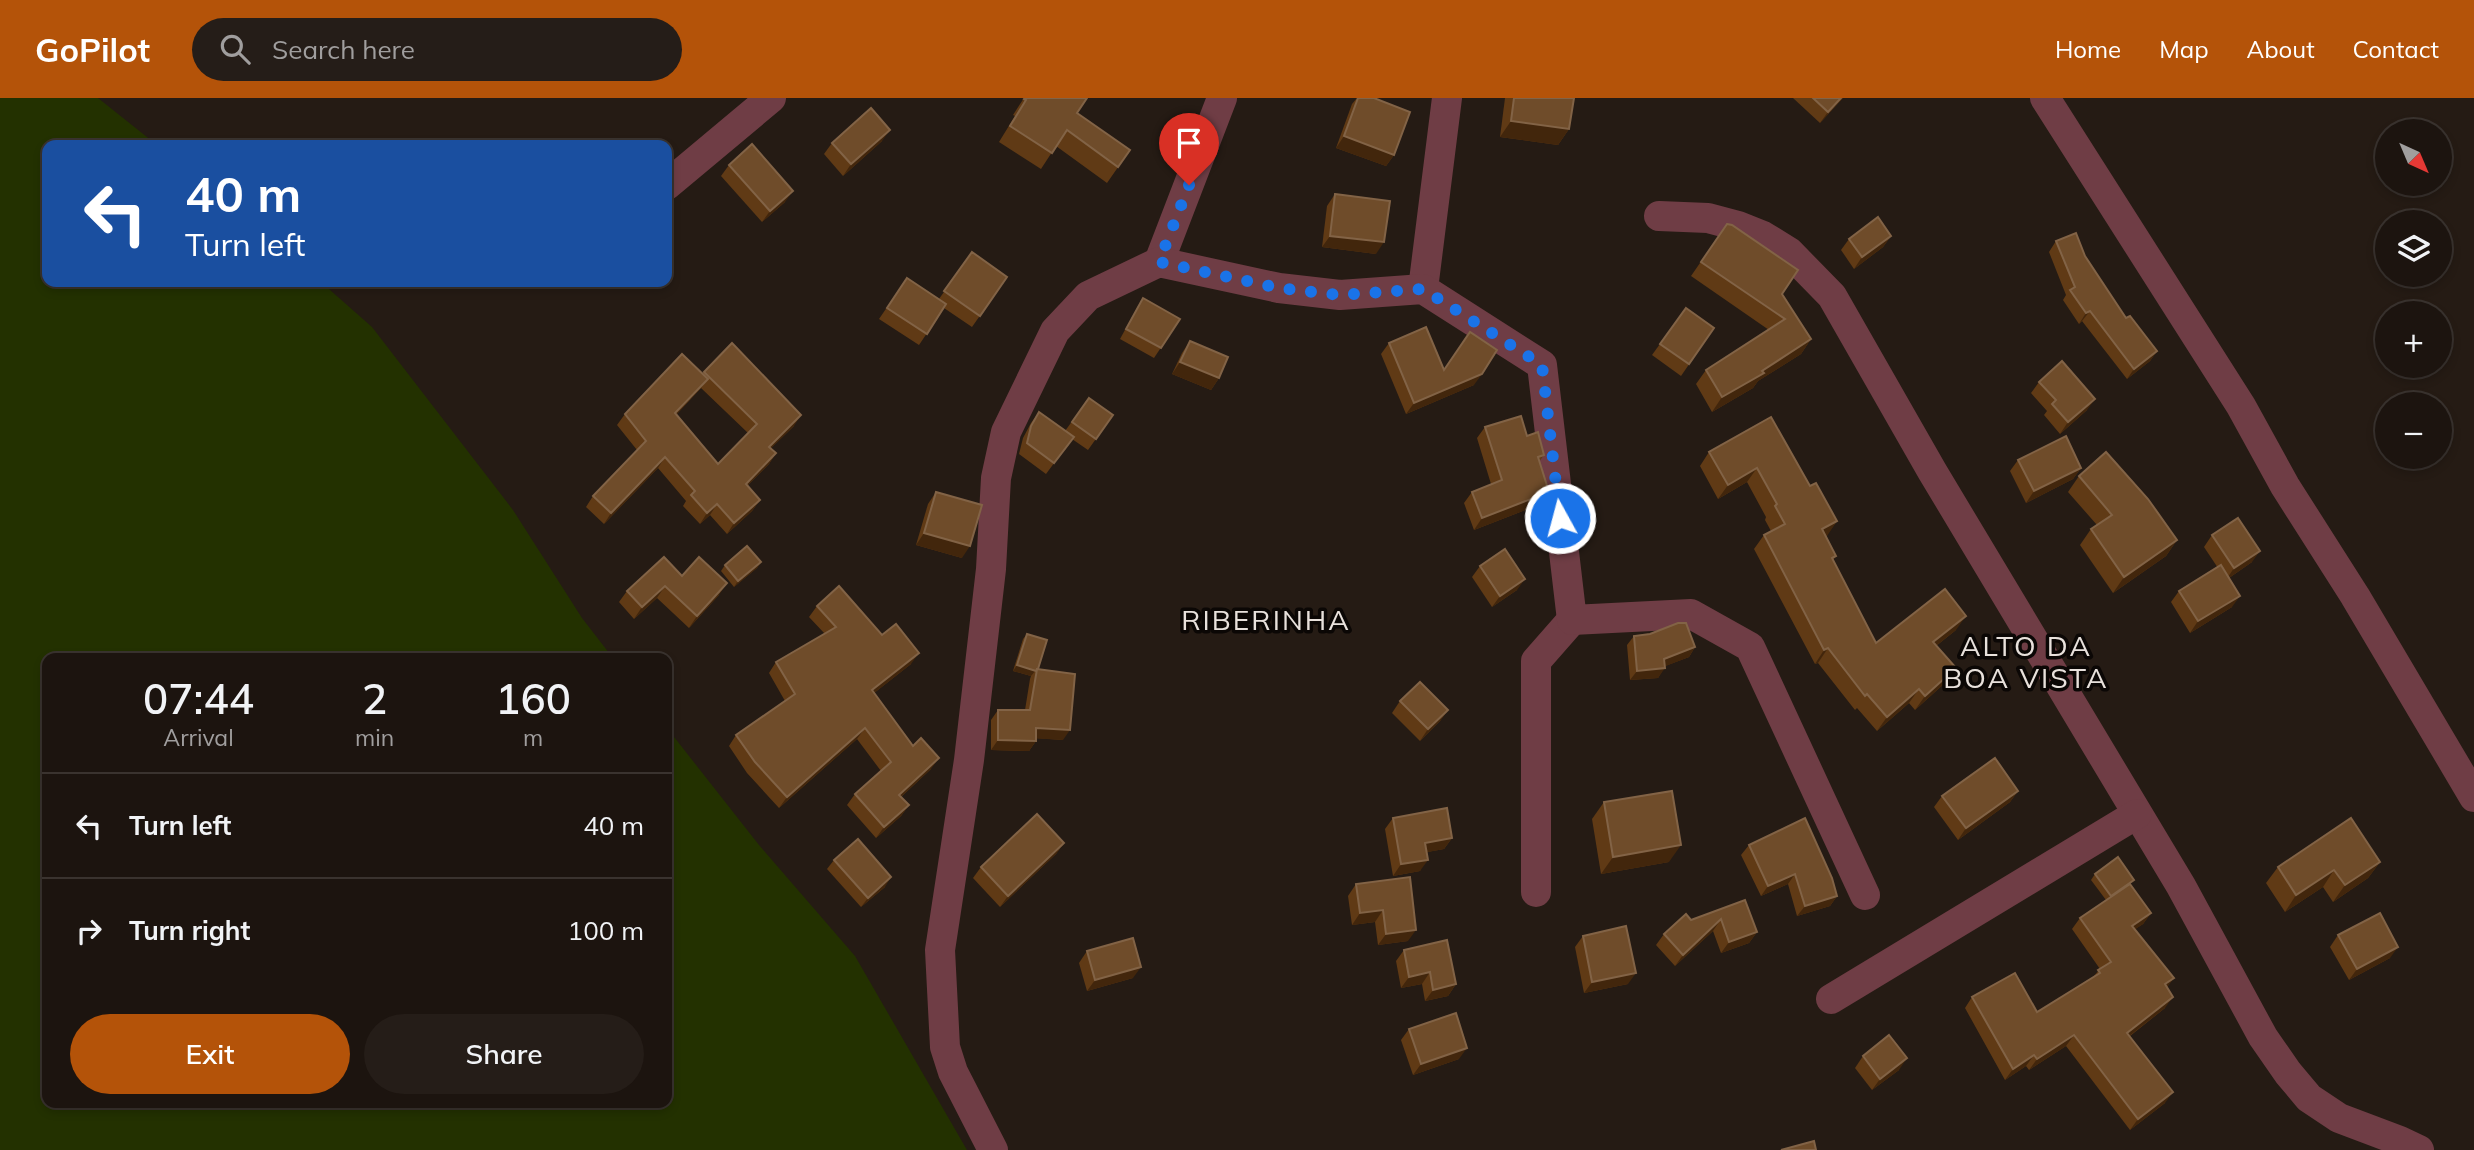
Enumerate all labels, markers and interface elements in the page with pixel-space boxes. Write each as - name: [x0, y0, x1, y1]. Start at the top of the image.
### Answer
- search box: [192, 18, 682, 81]
- text: GoPilot: [35, 29, 150, 70]
- icon: search: [216, 30, 254, 68]
- text: Search here: [272, 33, 415, 66]
- text: Home: [2055, 34, 2121, 64]
- text: Map: [2159, 34, 2209, 64]
- text: About: [2247, 34, 2315, 64]
- text: Contact: [2353, 34, 2439, 64]
- pin: [1159, 113, 1219, 185]
- north arrow: [2375, 119, 2452, 196]
- map controls: [2375, 119, 2452, 469]
- icon: arrive: [1170, 124, 1208, 162]
- text: 40 m: [185, 163, 301, 224]
- icon: left: [70, 168, 161, 259]
- button: layers: [2375, 210, 2452, 287]
- text: Turn left: [185, 224, 305, 264]
- button: +: [2375, 301, 2452, 378]
- button: −: [2375, 392, 2452, 469]
- position arrow: [1523, 481, 1597, 555]
- district label: RIBERINHA: [1181, 602, 1351, 637]
- district label: ALTO DA BOA VISTA: [1943, 628, 2109, 695]
- text: 07:44: [143, 672, 254, 725]
- text: 2: [362, 672, 387, 725]
- text: 160: [495, 672, 571, 725]
- text: Arrival: [163, 723, 234, 752]
- text: min: [355, 723, 394, 752]
- text: m: [523, 723, 543, 752]
- icon: left: [70, 807, 108, 845]
- text: Turn left: [129, 809, 231, 842]
- text: 40 m: [583, 809, 644, 842]
- icon: right: [70, 912, 108, 950]
- text: Turn right: [129, 914, 250, 947]
- text: 100 m: [568, 914, 644, 947]
- button: Exit: [70, 1014, 350, 1094]
- button: Share: [364, 1014, 644, 1094]

